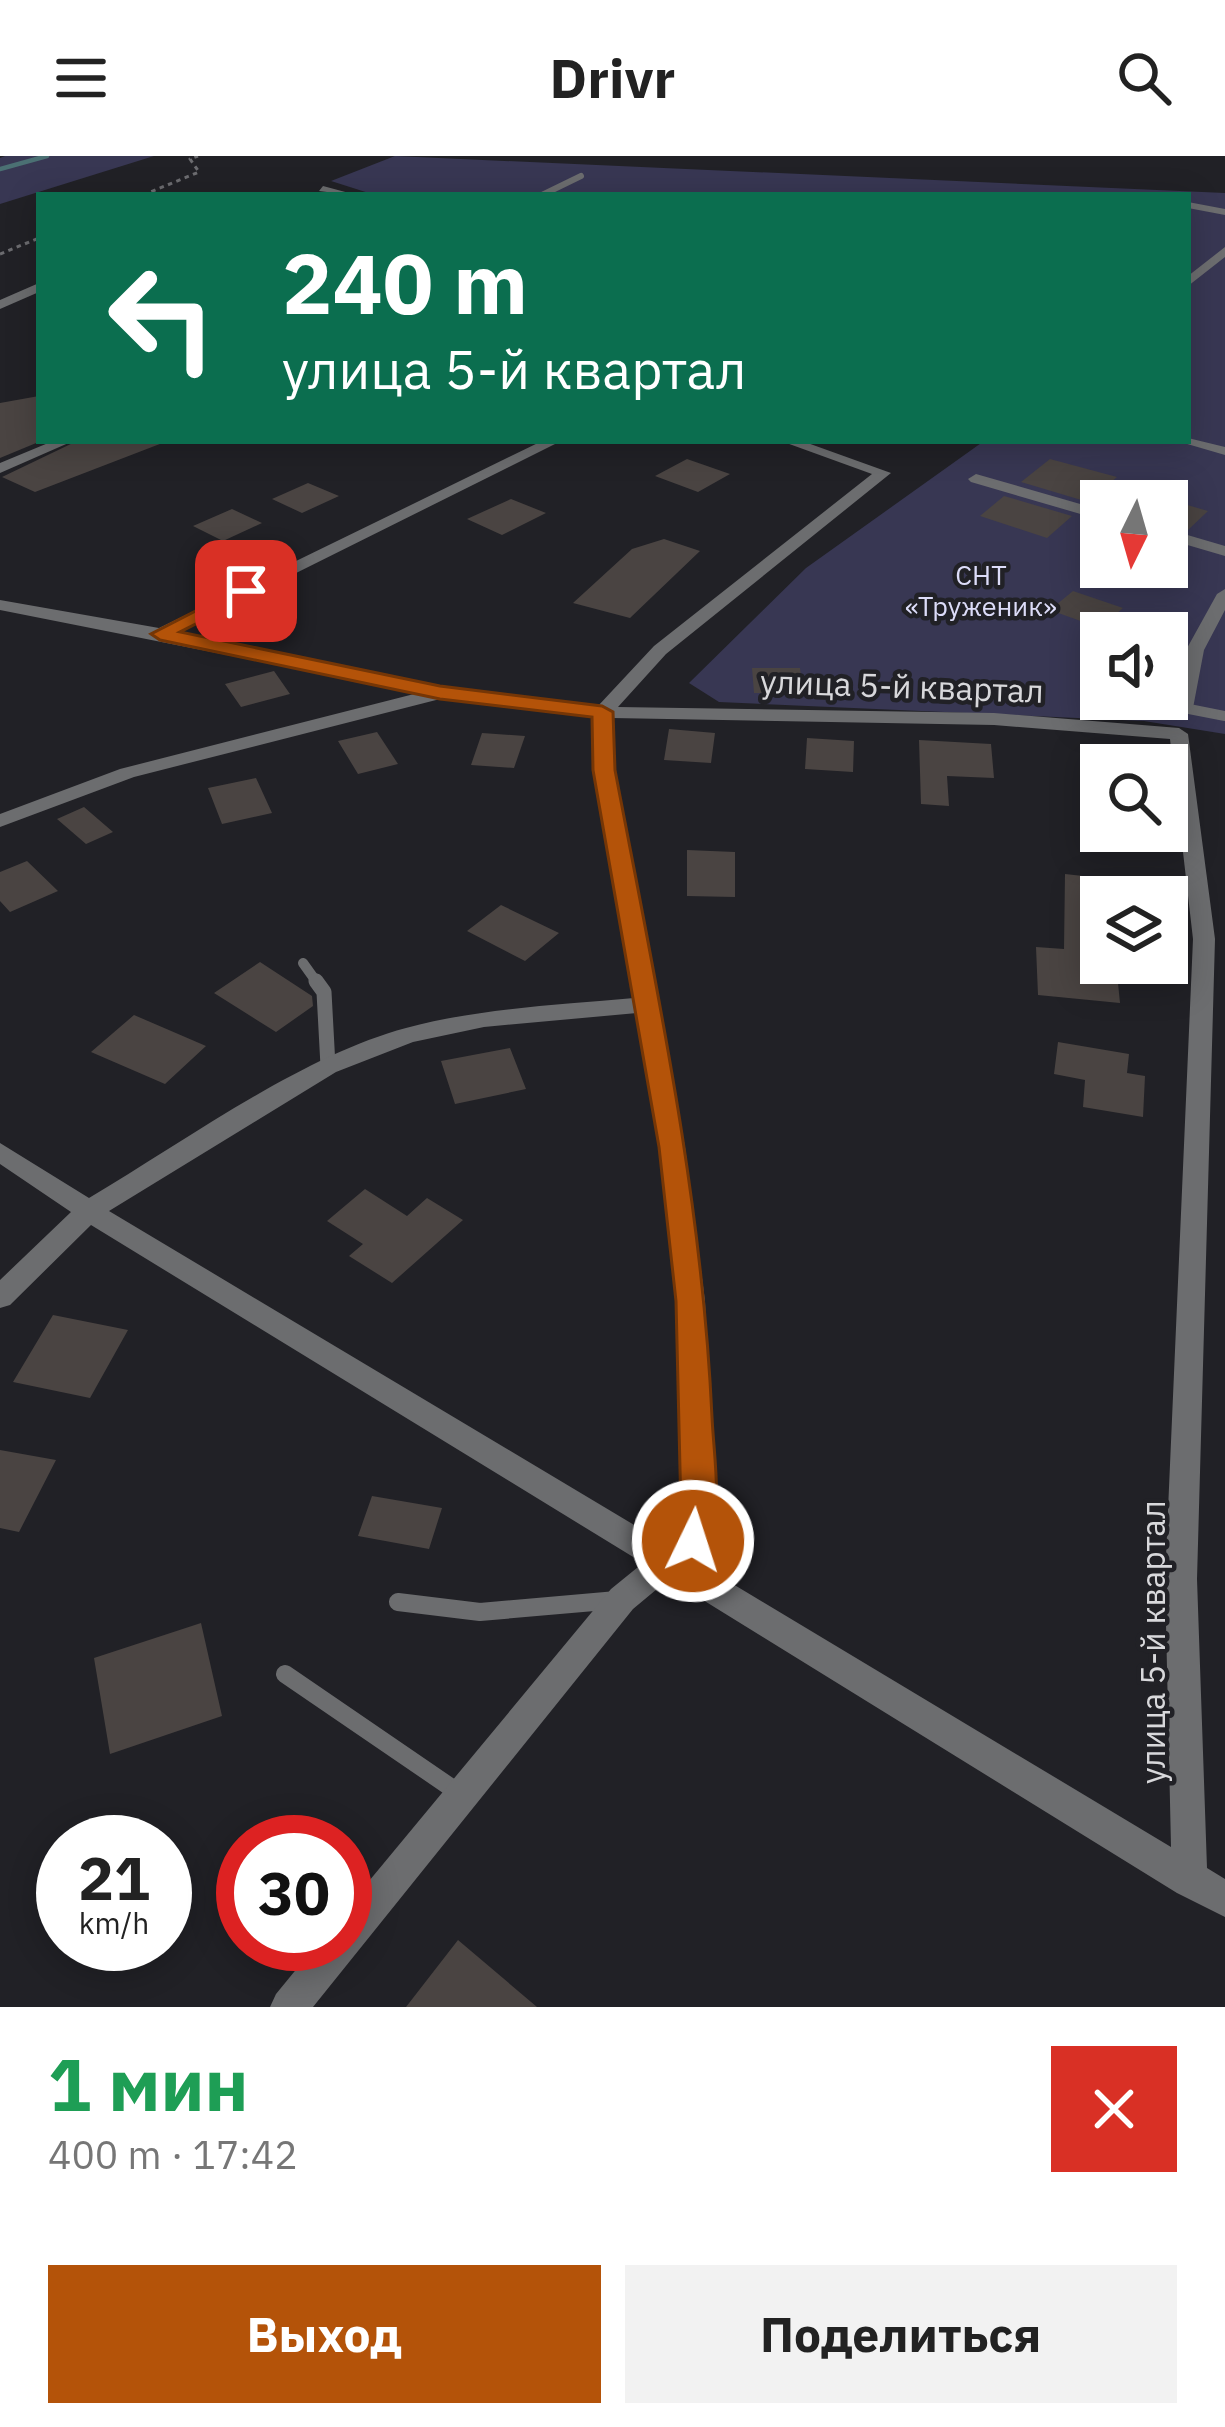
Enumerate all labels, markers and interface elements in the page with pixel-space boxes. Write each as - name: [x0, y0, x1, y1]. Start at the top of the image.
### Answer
- text: Drivr: [550, 43, 675, 113]
- icon: menu: [48, 45, 114, 111]
- icon: search: [1111, 45, 1177, 111]
- text: 240 m: [282, 228, 528, 337]
- icon: left: [84, 240, 240, 396]
- text: улица 5-й квартал: [282, 334, 747, 404]
- north arrow: [1080, 480, 1188, 588]
- map controls: [1080, 480, 1188, 984]
- pin: [195, 540, 297, 642]
- park label: СНТ «Труженик»: [905, 557, 1057, 623]
- icon: arrive: [213, 558, 279, 624]
- button: sound: [1080, 612, 1188, 720]
- street label: улица 5-й квартал: [759, 659, 1045, 712]
- button: search: [1080, 744, 1188, 852]
- button: layers: [1080, 876, 1188, 984]
- position arrow: [630, 1478, 756, 1604]
- street label: улица 5-й квартал: [1131, 1500, 1174, 1784]
- speed limit sign: 30: [216, 1815, 372, 1971]
- text: 21: [78, 1838, 150, 1917]
- text: km/h: [79, 1903, 149, 1942]
- text: 1 мин: [48, 2037, 249, 2131]
- button: close: [1051, 2046, 1177, 2172]
- text: 400 m · 17:42: [48, 2129, 298, 2180]
- button: Выход: [48, 2265, 601, 2403]
- button: Поделиться: [625, 2265, 1177, 2403]

